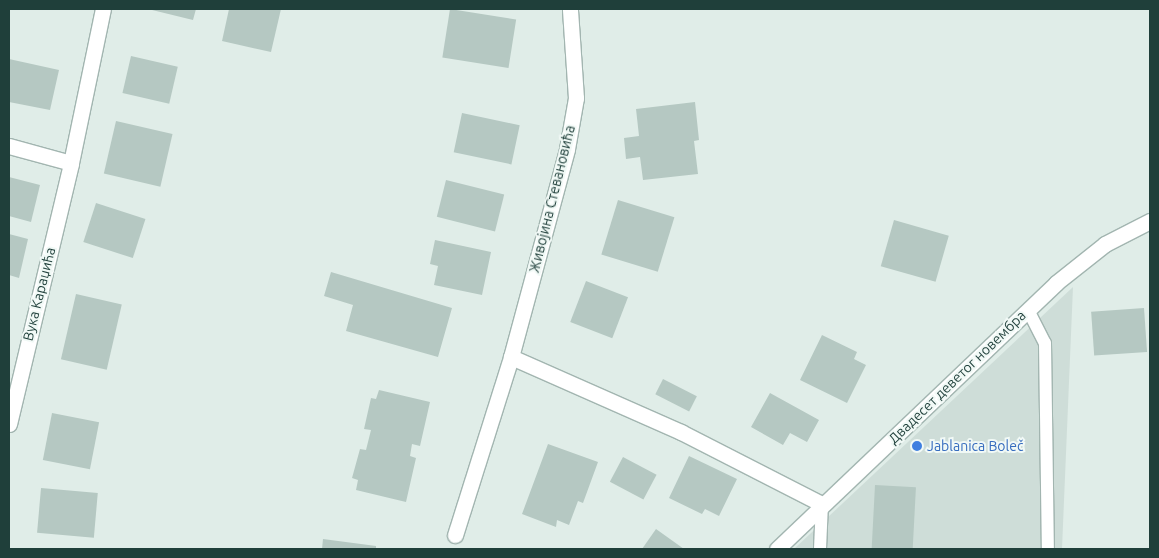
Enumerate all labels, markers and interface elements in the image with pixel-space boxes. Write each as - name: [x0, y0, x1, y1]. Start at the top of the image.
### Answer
- street label: Живојина Стевановића: [526, 124, 578, 274]
- street label: Вука Караџића: [19, 245, 59, 343]
- street label: Двадесет деветог новембра: [885, 307, 1029, 447]
- place label: Jablanica Boleč: [927, 438, 1023, 454]
- marker: Jablanica Boleč: [911, 440, 923, 452]

